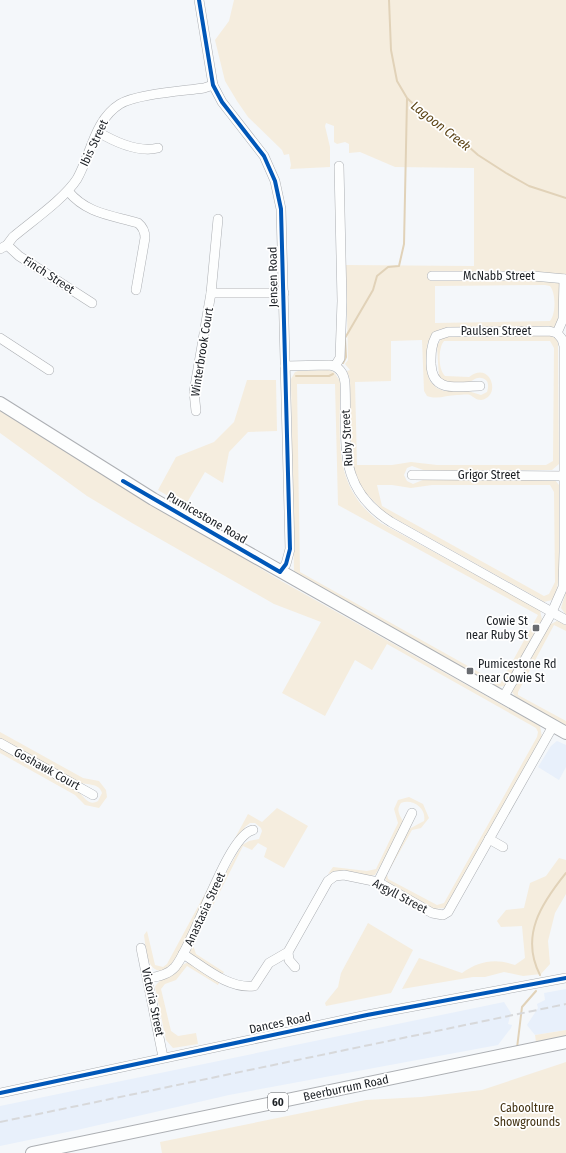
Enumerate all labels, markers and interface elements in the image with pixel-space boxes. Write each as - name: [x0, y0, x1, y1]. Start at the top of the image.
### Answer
- water label: Lagoon Creek: [408, 98, 474, 154]
- street label: Ibis Street: [77, 117, 111, 169]
- street label: Jensen Road: [265, 247, 281, 307]
- street label: Finch Street: [21, 253, 77, 297]
- street label: McNabb Street: [463, 269, 535, 283]
- street label: Winterbrook Court: [188, 306, 216, 398]
- street label: Paulsen Street: [461, 324, 531, 338]
- street label: Ruby Street: [339, 409, 355, 467]
- street label: Grigor Street: [458, 468, 520, 482]
- street label: Pumicestone Road: [164, 489, 250, 547]
- place label: Cowie St near Ruby St: [466, 614, 528, 642]
- marker: Cowie St near Ruby St: [531, 623, 541, 633]
- place label: Pumicestone Rd near Cowie St: [478, 657, 556, 685]
- marker: Pumicestone Rd near Cowie St: [465, 666, 475, 676]
- street label: Goshawk Court: [12, 745, 83, 793]
- street label: Anastasia Street: [182, 870, 228, 948]
- street label: Argyll Street: [370, 876, 430, 916]
- street label: Victoria Street: [139, 966, 167, 1038]
- street label: Dances Road: [248, 1010, 312, 1036]
- street label: Beerburrum Road: [302, 1072, 390, 1104]
- road number: 60: [268, 1093, 288, 1111]
- park label: Caboolture Showgrounds: [494, 1101, 560, 1129]

